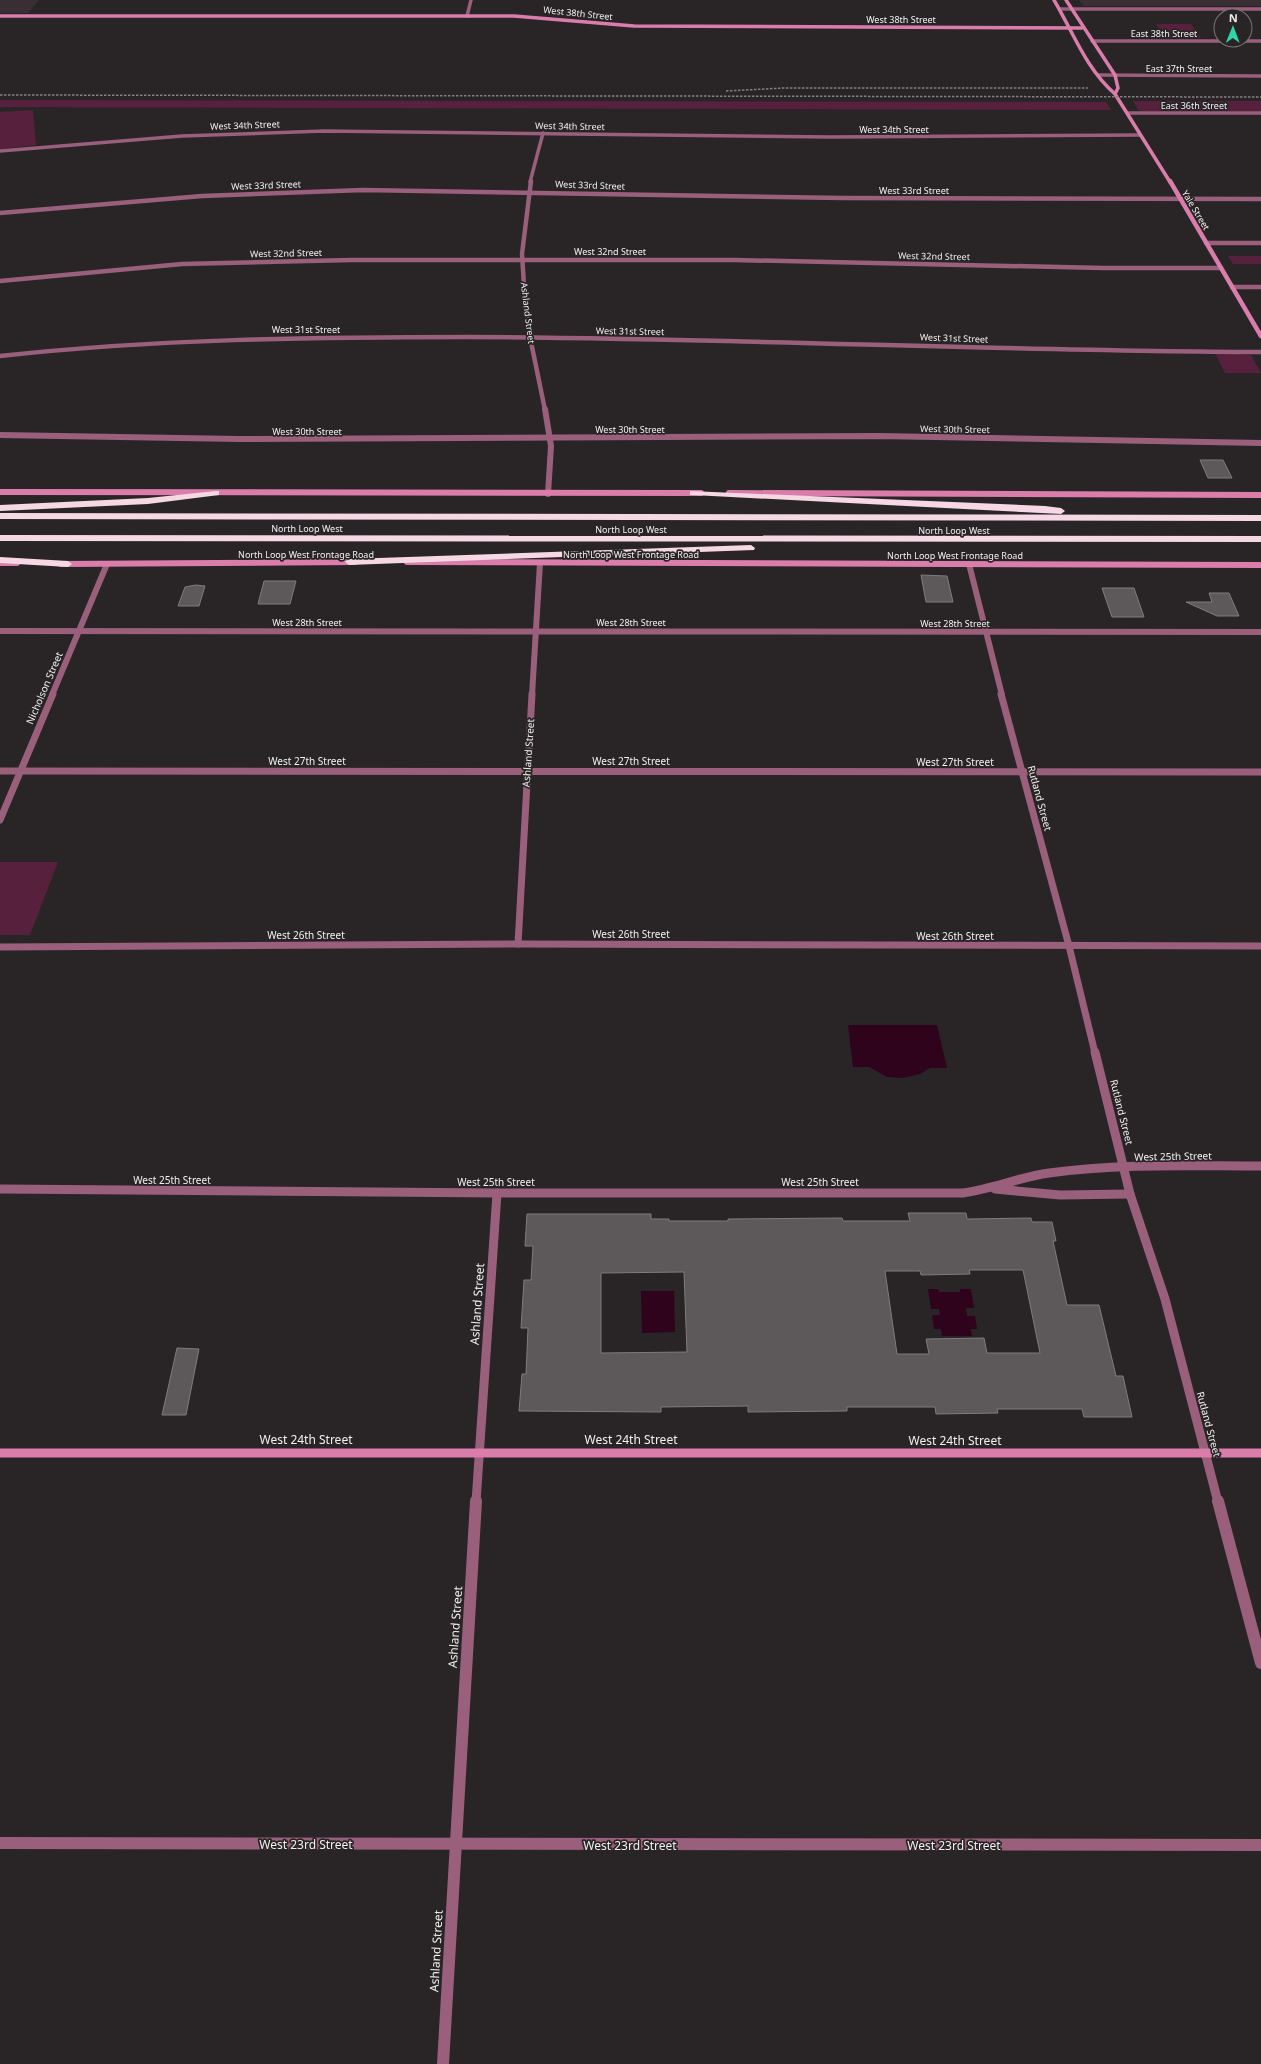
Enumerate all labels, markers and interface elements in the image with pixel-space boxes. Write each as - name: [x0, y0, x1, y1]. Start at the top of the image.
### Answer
- street label: West 38th Street: [543, 3, 614, 23]
- north arrow: [1213, 8, 1253, 48]
- text: N: [1229, 10, 1238, 25]
- street label: West 38th Street: [866, 13, 937, 26]
- street label: East 38th Street: [1131, 27, 1198, 40]
- street label: East 37th Street: [1146, 62, 1213, 75]
- street label: East 36th Street: [1161, 99, 1228, 112]
- street label: West 34th Street: [210, 117, 281, 133]
- street label: West 34th Street: [535, 119, 606, 133]
- street label: West 34th Street: [859, 123, 930, 136]
- street label: West 33rd Street: [231, 177, 302, 193]
- street label: West 33rd Street: [555, 177, 626, 193]
- street label: West 33rd Street: [879, 184, 950, 197]
- street label: Yale Street: [1179, 188, 1213, 233]
- street label: West 32nd Street: [574, 245, 647, 258]
- street label: West 32nd Street: [250, 246, 323, 260]
- street label: West 32nd Street: [898, 249, 971, 263]
- street label: Ashland Street: [518, 282, 538, 345]
- street label: West 31st Street: [272, 323, 341, 336]
- street label: West 31st Street: [596, 324, 665, 338]
- street label: West 31st Street: [920, 330, 989, 346]
- street label: West 30th Street: [920, 422, 991, 436]
- street label: West 30th Street: [595, 423, 666, 436]
- street label: West 30th Street: [272, 425, 343, 438]
- street label: North Loop West: [271, 522, 343, 535]
- street label: North Loop West: [595, 523, 667, 536]
- street label: North Loop West: [918, 524, 990, 537]
- street label: North Loop West Frontage Road: [238, 548, 374, 561]
- street label: North Loop West Frontage Road: [563, 548, 699, 561]
- street label: North Loop West Frontage Road: [887, 549, 1023, 562]
- street label: West 28th Street: [272, 616, 343, 629]
- street label: West 28th Street: [596, 616, 667, 629]
- street label: West 28th Street: [920, 617, 991, 630]
- street label: Nicholson Street: [22, 649, 66, 726]
- street label: Ashland Street: [519, 718, 537, 788]
- street label: West 27th Street: [268, 754, 346, 768]
- street label: West 27th Street: [592, 754, 670, 768]
- street label: West 27th Street: [916, 755, 994, 769]
- street label: Rutland Street: [1025, 764, 1056, 833]
- street label: West 26th Street: [592, 927, 670, 941]
- street label: West 26th Street: [267, 928, 345, 942]
- street label: West 26th Street: [916, 929, 994, 943]
- street label: Rutland Street: [1107, 1078, 1137, 1147]
- street label: West 25th Street: [1134, 1148, 1212, 1164]
- street label: West 25th Street: [133, 1173, 211, 1187]
- street label: West 25th Street: [457, 1175, 535, 1189]
- street label: West 25th Street: [781, 1175, 859, 1189]
- street label: Ashland Street: [466, 1262, 488, 1346]
- street label: Rutland Street: [1194, 1390, 1225, 1459]
- street label: West 24th Street: [260, 1431, 353, 1448]
- street label: West 24th Street: [585, 1431, 678, 1448]
- street label: West 24th Street: [909, 1432, 1002, 1449]
- street label: Ashland Street: [444, 1585, 466, 1669]
- street label: West 23rd Street: [259, 1836, 353, 1853]
- street label: West 23rd Street: [583, 1837, 677, 1854]
- street label: West 23rd Street: [907, 1837, 1001, 1854]
- street label: Ashland Street: [425, 1909, 447, 1992]

